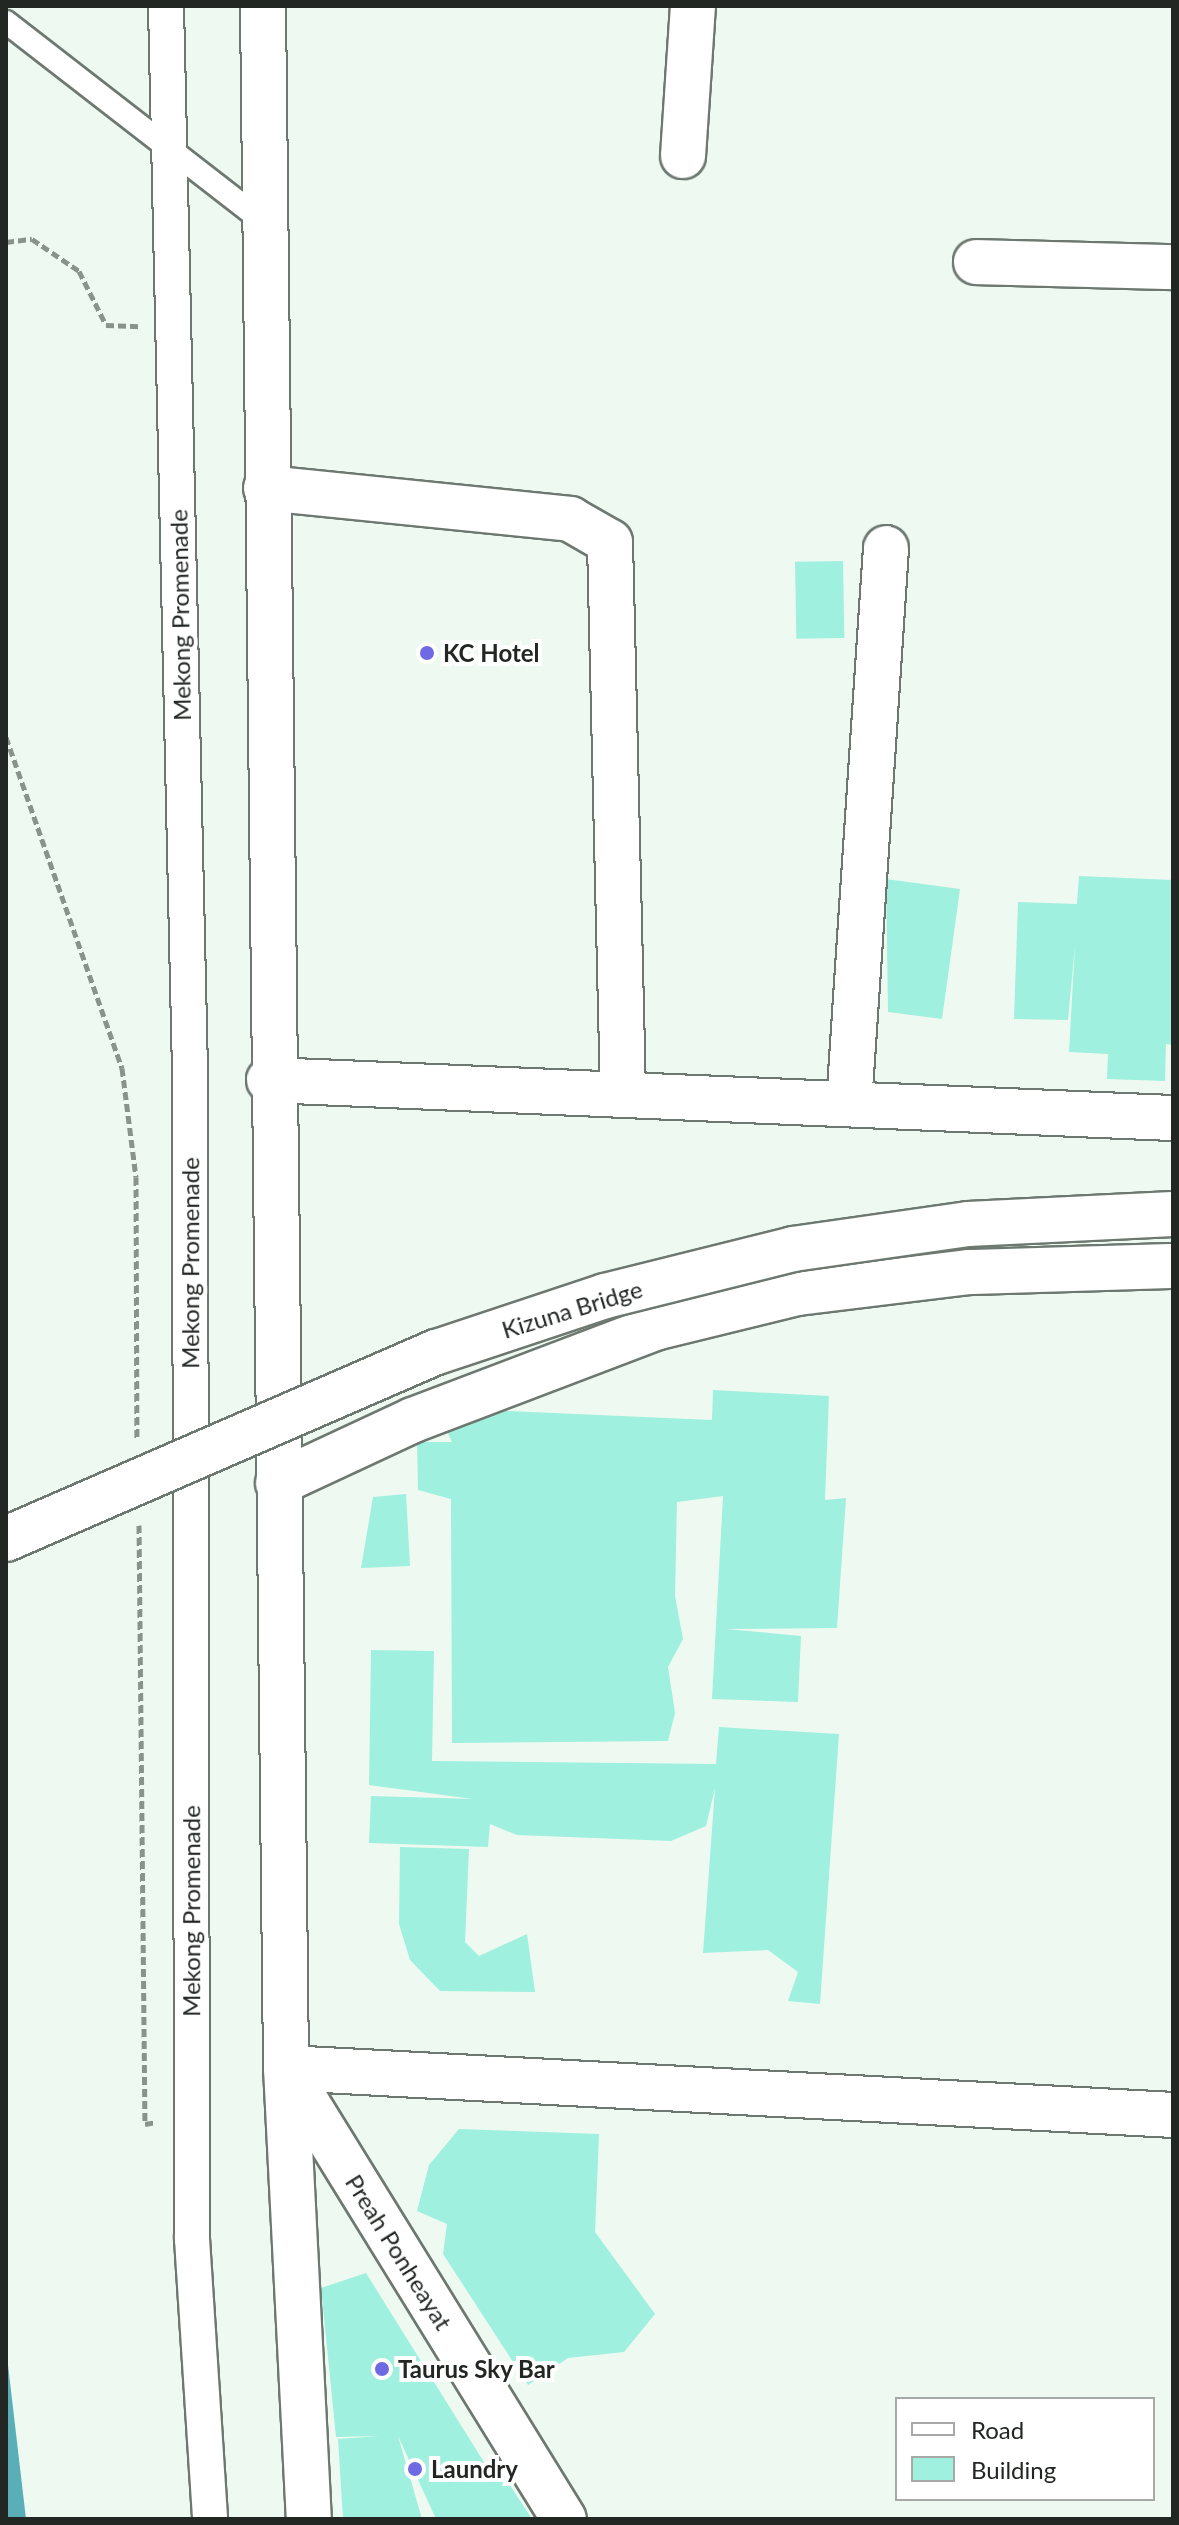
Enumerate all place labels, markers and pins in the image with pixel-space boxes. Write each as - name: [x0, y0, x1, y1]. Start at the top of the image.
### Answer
- place label: KC Hotel: [443, 639, 540, 667]
- marker: KC Hotel: [418, 644, 436, 662]
- place label: Taurus Sky Bar: [398, 2355, 555, 2383]
- marker: Taurus Sky Bar: [373, 2360, 391, 2378]
- place label: Laundry: [431, 2455, 518, 2483]
- marker: Laundry: [406, 2460, 424, 2478]

